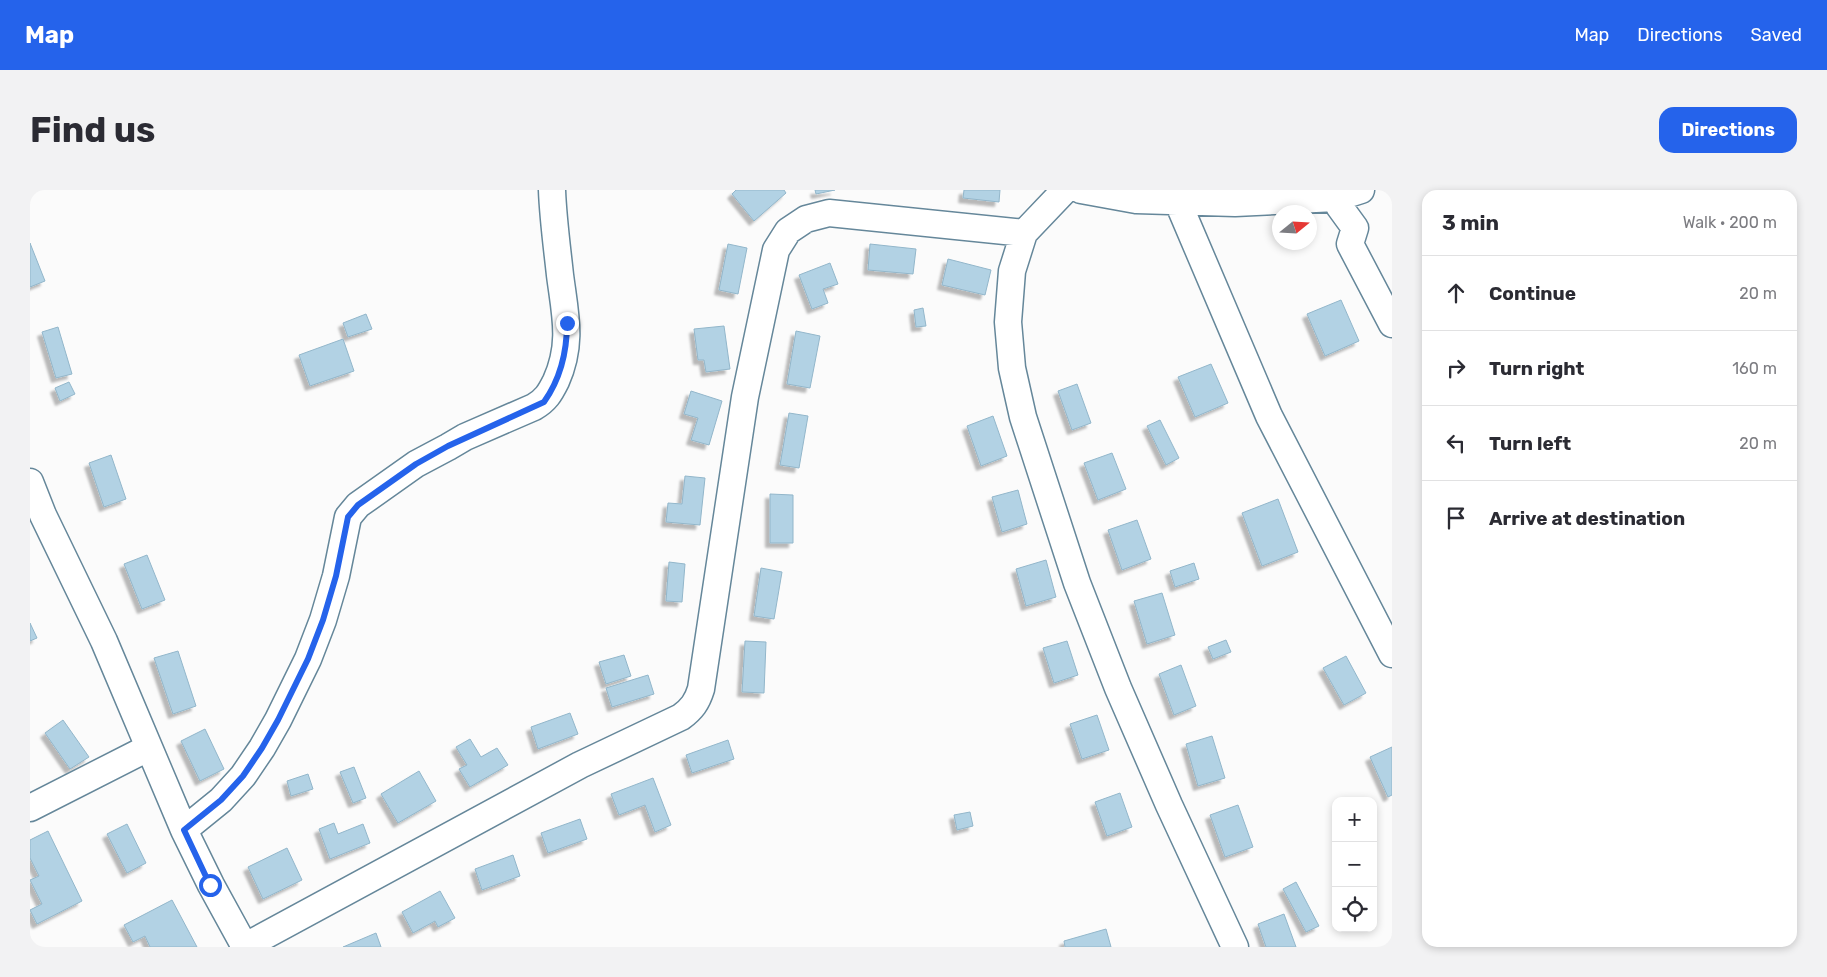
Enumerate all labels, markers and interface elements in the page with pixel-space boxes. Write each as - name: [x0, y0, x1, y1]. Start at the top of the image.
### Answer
- text: Map: [25, 21, 74, 49]
- text: Map: [1574, 24, 1609, 46]
- text: Directions: [1637, 24, 1723, 46]
- text: Saved: [1751, 24, 1802, 46]
- button: Directions: [1659, 107, 1797, 153]
- text: Find us: [30, 109, 155, 151]
- north arrow: [1272, 205, 1317, 250]
- text: 3 min: [1442, 210, 1499, 235]
- text: Walk · 200 m: [1683, 213, 1777, 232]
- icon: ahead: [1442, 279, 1470, 307]
- text: Continue: [1489, 282, 1576, 305]
- text: 20 m: [1739, 284, 1777, 303]
- route end: [556, 312, 579, 335]
- icon: right: [1442, 354, 1470, 382]
- text: Turn right: [1489, 357, 1584, 380]
- text: 160 m: [1732, 359, 1777, 378]
- icon: left: [1442, 429, 1470, 457]
- text: Turn left: [1489, 432, 1571, 455]
- text: 20 m: [1739, 434, 1777, 453]
- icon: arrive: [1442, 504, 1470, 532]
- text: Arrive at destination: [1489, 507, 1685, 530]
- map controls: [1332, 797, 1377, 932]
- button: +: [1332, 797, 1377, 842]
- button: −: [1332, 842, 1377, 887]
- route start: [199, 874, 222, 897]
- button: locate: [1332, 887, 1377, 932]

